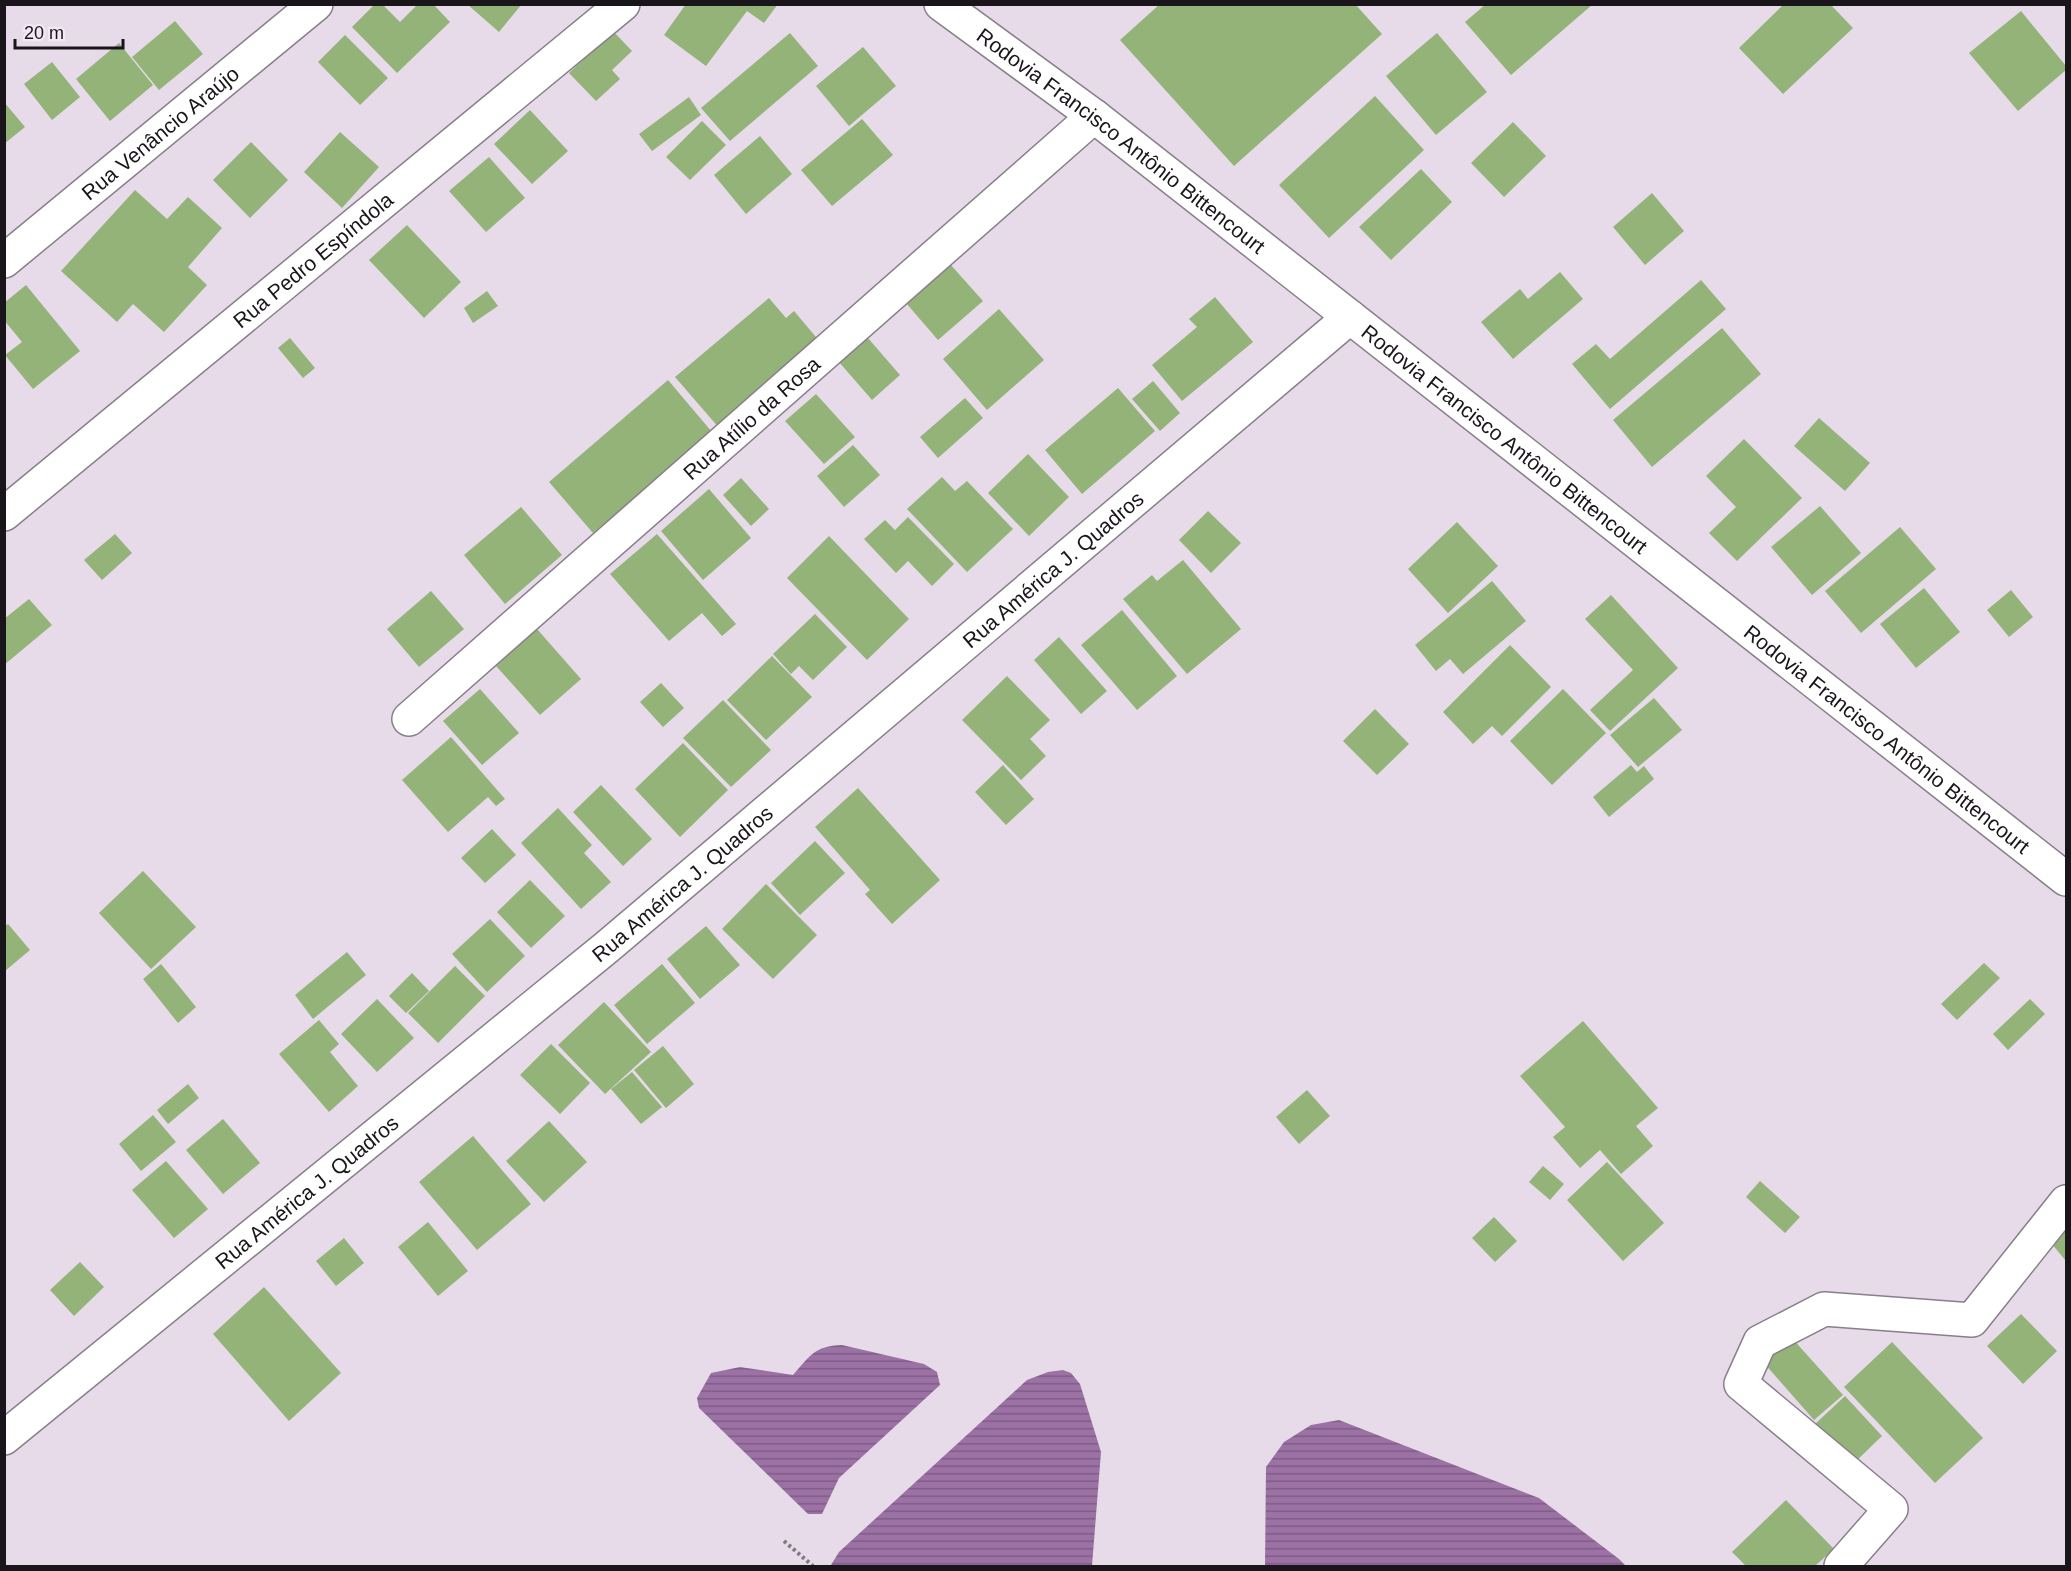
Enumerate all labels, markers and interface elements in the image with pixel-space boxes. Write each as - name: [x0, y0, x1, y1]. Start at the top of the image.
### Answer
- scale bar: [15, 12, 123, 50]
- text: 20 m: [24, 23, 64, 43]
- street label: Rodovia Francisco Antônio Bittencourt: [973, 23, 1270, 258]
- street label: Rua Venâncio Araújo: [77, 61, 243, 204]
- street label: Rua Pedro Espíndola: [228, 187, 397, 332]
- street label: Rodovia Francisco Antônio Bittencourt: [1358, 320, 1652, 558]
- street label: Rua Atílio da Rosa: [678, 351, 824, 484]
- street label: Rua América J. Quadros: [958, 486, 1147, 652]
- street label: Rodovia Francisco Antônio Bittencourt: [1740, 620, 2035, 858]
- street label: Rua América J. Quadros: [587, 801, 777, 966]
- street label: Rua América J. Quadros: [210, 1111, 402, 1273]

